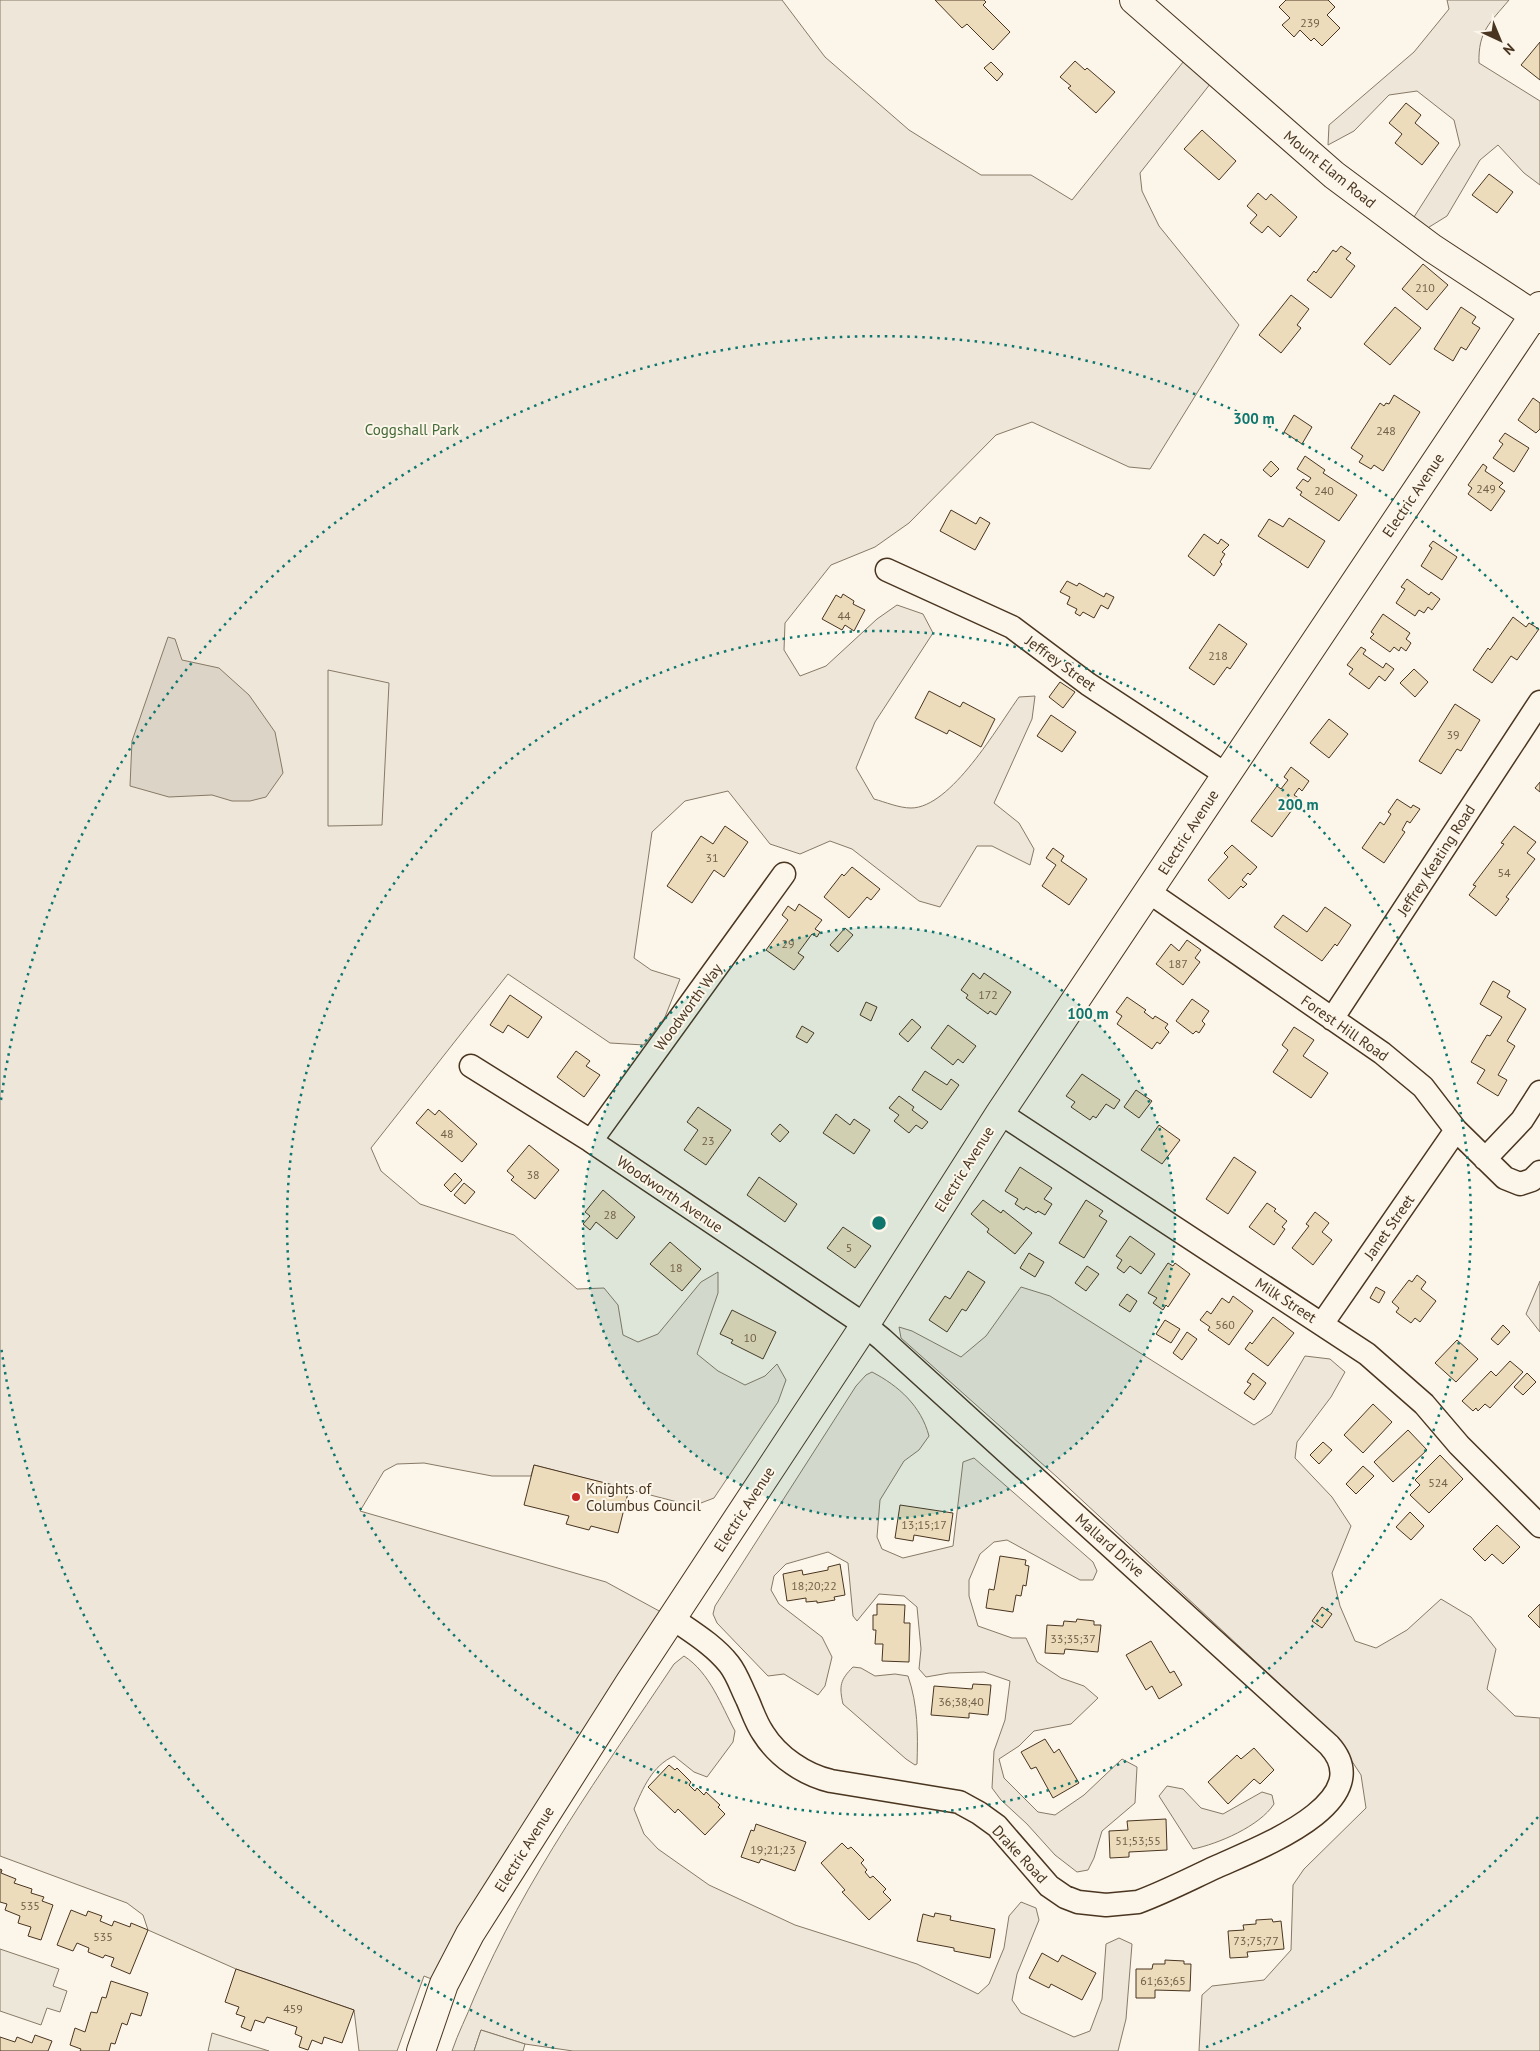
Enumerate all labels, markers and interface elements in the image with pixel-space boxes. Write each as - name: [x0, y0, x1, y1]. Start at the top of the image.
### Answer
- house number: 239: [1300, 15, 1320, 30]
- north arrow: [1475, 15, 1525, 65]
- text: N: [1499, 40, 1519, 59]
- street label: Mount Elam Road: [1280, 126, 1380, 212]
- house number: 210: [1415, 280, 1435, 295]
- text: 300 m: [1233, 409, 1275, 428]
- park label: Coggshall Park: [365, 420, 460, 439]
- house number: 248: [1376, 423, 1396, 438]
- street label: Electric Avenue: [1378, 449, 1448, 541]
- house number: 249: [1476, 481, 1496, 496]
- house number: 240: [1314, 483, 1334, 498]
- house number: 44: [837, 608, 851, 623]
- street label: Jeffrey Street: [1021, 630, 1100, 695]
- house number: 218: [1208, 648, 1228, 663]
- house number: 39: [1446, 727, 1460, 742]
- street label: Electric Avenue: [1153, 786, 1223, 878]
- text: 200 m: [1277, 795, 1319, 814]
- street label: Jeffrey Keating Road: [1392, 801, 1479, 920]
- house number: 31: [705, 850, 719, 865]
- house number: 54: [1497, 865, 1511, 880]
- house number: 29: [781, 936, 795, 951]
- house number: 187: [1168, 956, 1188, 971]
- street label: Woodworth Way: [650, 959, 726, 1055]
- house number: 172: [978, 987, 998, 1002]
- street label: Forest Hill Road: [1298, 991, 1392, 1065]
- text: 100 m: [1067, 1004, 1109, 1023]
- street label: Electric Avenue: [930, 1123, 998, 1215]
- house number: 48: [440, 1126, 454, 1141]
- house number: 23: [701, 1133, 715, 1148]
- street label: Woodworth Avenue: [613, 1151, 727, 1237]
- house number: 38: [526, 1167, 540, 1182]
- street label: Janet Street: [1359, 1191, 1418, 1264]
- house number: 28: [603, 1207, 617, 1222]
- centre of rings: [870, 1214, 888, 1232]
- house number: 5: [846, 1240, 852, 1255]
- house number: 18: [669, 1260, 683, 1275]
- street label: Milk Street: [1252, 1273, 1320, 1327]
- house number: 560: [1215, 1317, 1235, 1332]
- house number: 10: [743, 1330, 757, 1345]
- street label: Electric Avenue: [709, 1463, 779, 1555]
- house number: 524: [1428, 1475, 1448, 1490]
- place label: Knights of Columbus Council: [586, 1479, 701, 1515]
- marker: Knights of Columbus Council: [570, 1491, 582, 1503]
- street label: Mallard Drive: [1072, 1509, 1148, 1581]
- house number: 13;15;17: [901, 1517, 947, 1532]
- house number: 18;20;22: [791, 1578, 837, 1593]
- house number: 33;35;37: [1050, 1631, 1096, 1646]
- house number: 36;38;40: [938, 1694, 984, 1709]
- street label: Electric Avenue: [490, 1803, 558, 1895]
- street label: Drake Road: [988, 1821, 1052, 1887]
- house number: 51;53;55: [1115, 1833, 1161, 1848]
- house number: 19;21;23: [750, 1842, 796, 1857]
- house number: 535: [20, 1898, 40, 1913]
- house number: 535: [93, 1929, 113, 1944]
- house number: 73;75;77: [1233, 1933, 1279, 1948]
- house number: 61;63;65: [1140, 1973, 1186, 1988]
- house number: 459: [283, 2001, 303, 2016]

